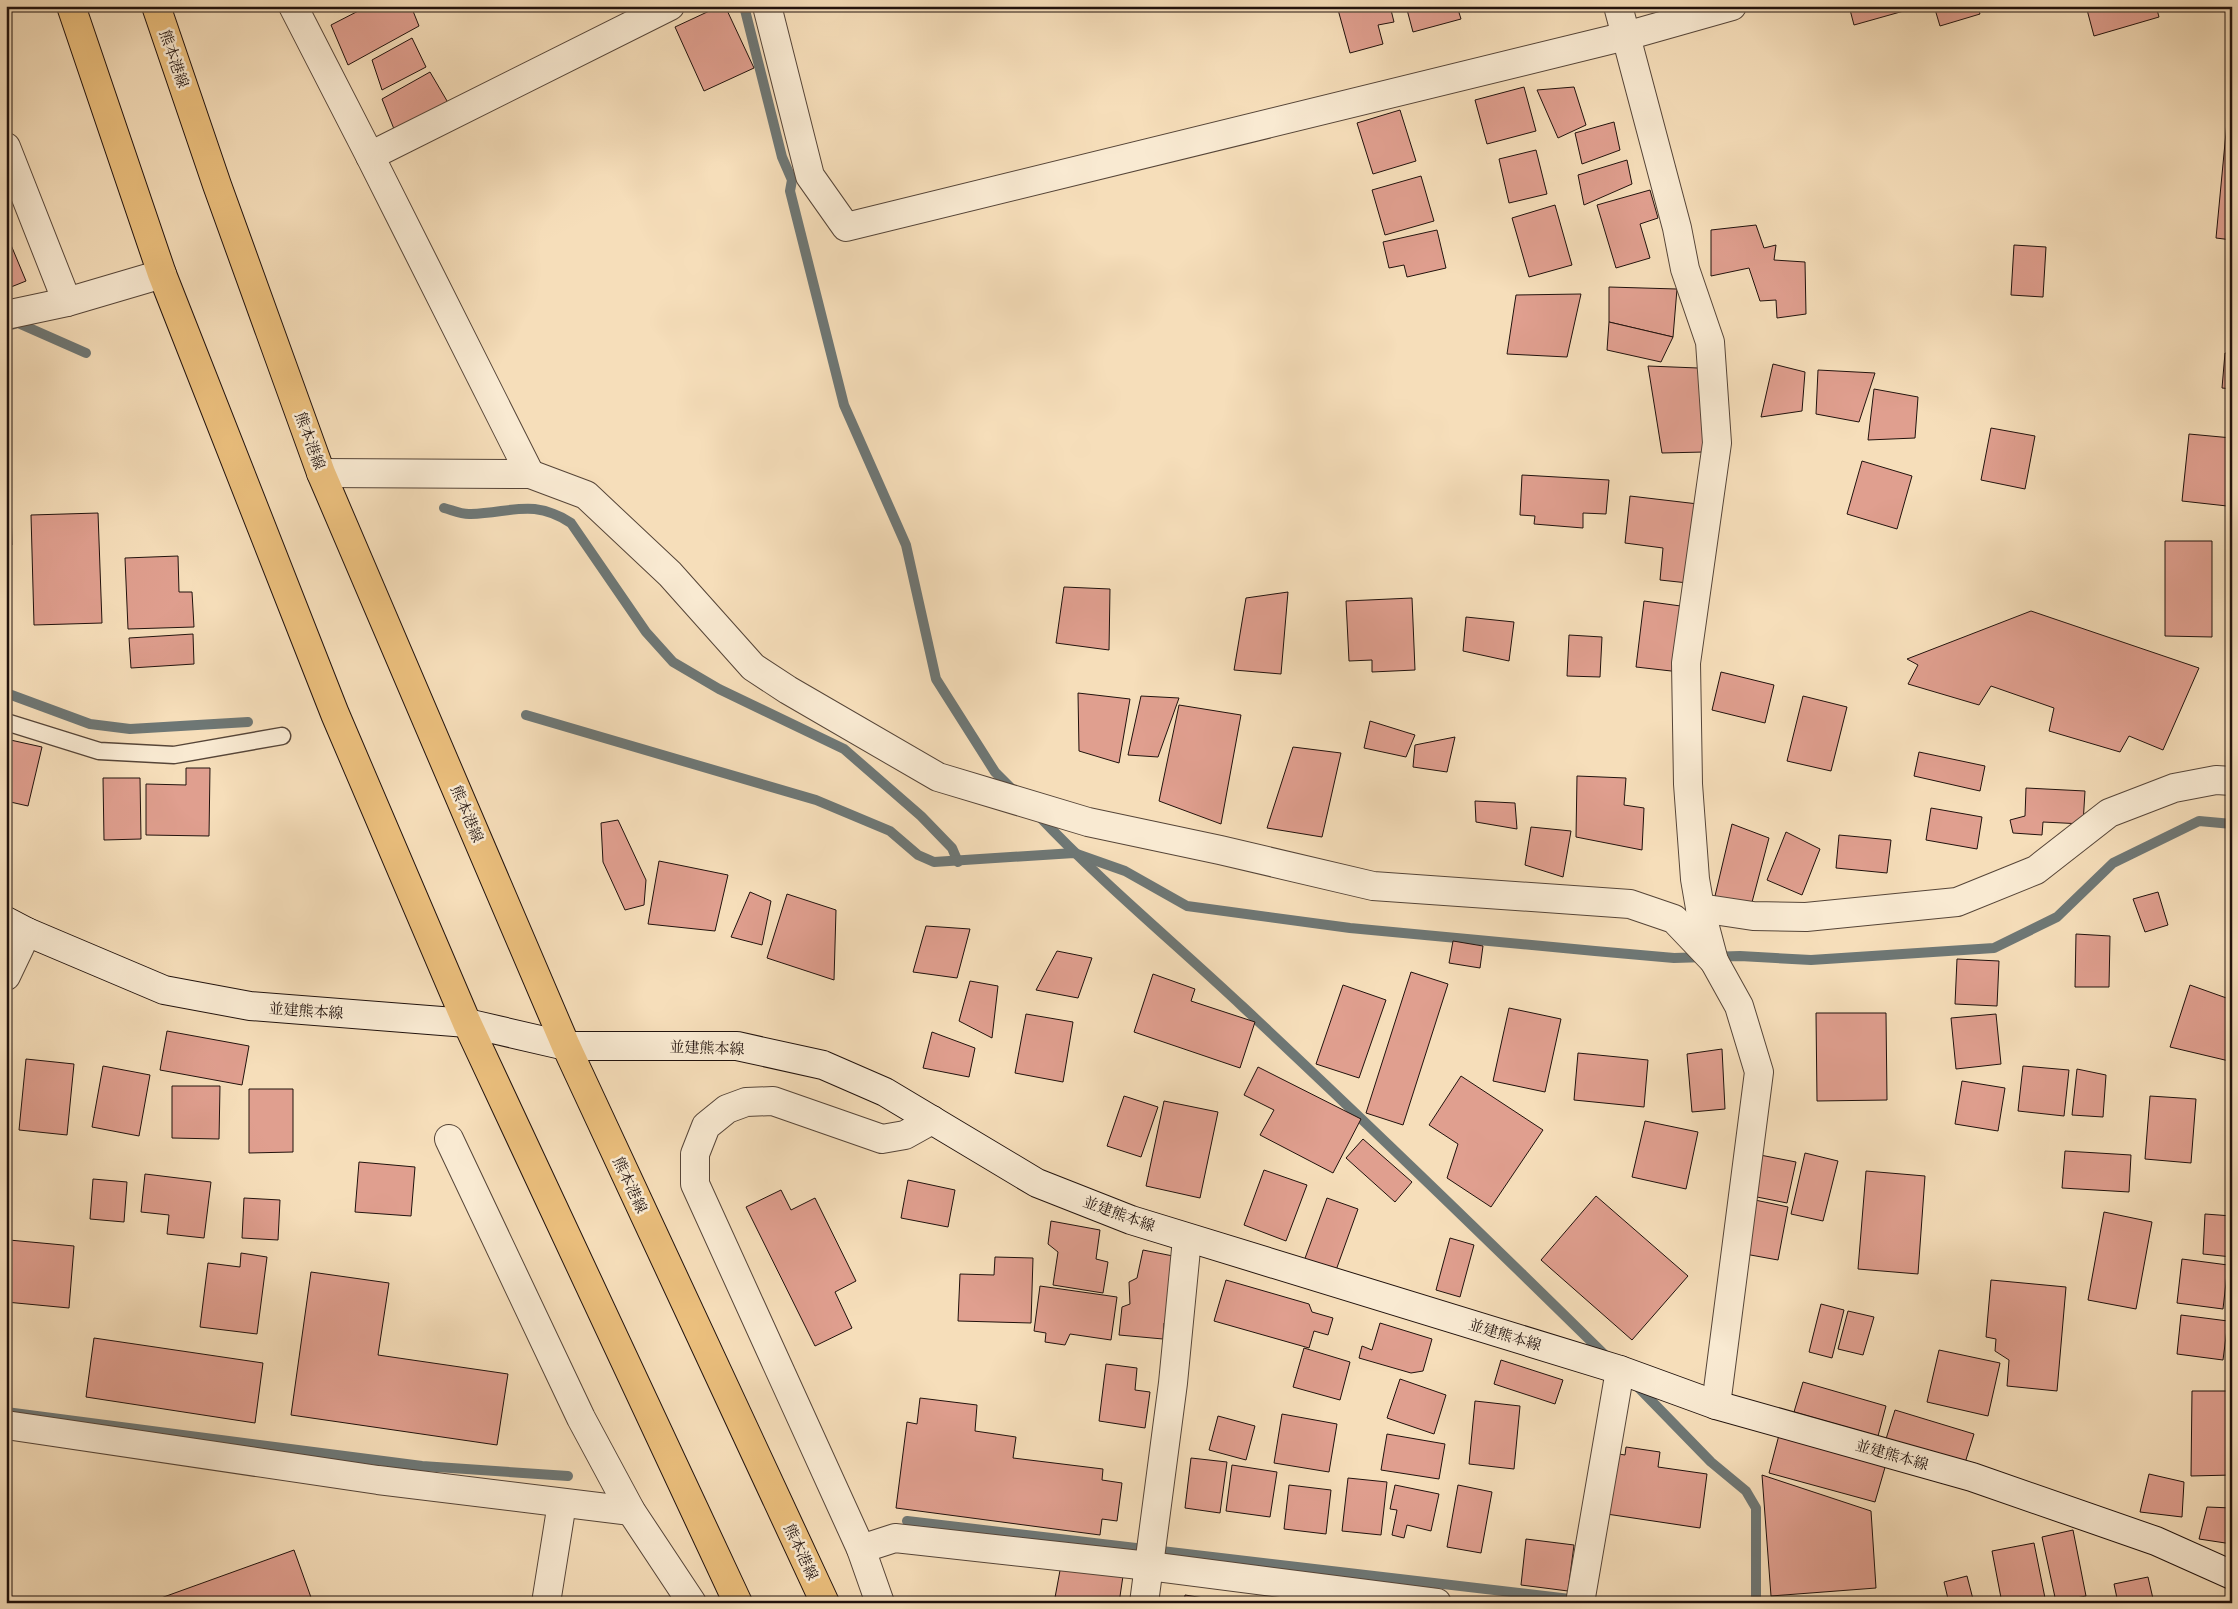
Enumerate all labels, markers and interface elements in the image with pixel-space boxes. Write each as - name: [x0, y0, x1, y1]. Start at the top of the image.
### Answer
- street label: 熊本港線: [155, 27, 194, 91]
- street label: 熊本港線: [290, 409, 331, 473]
- street label: 熊本港線: [446, 782, 489, 846]
- street label: 並建熊本線: [268, 997, 344, 1024]
- street label: 並建熊本線: [669, 1036, 745, 1059]
- street label: 熊本港線: [608, 1153, 653, 1216]
- street label: 並建熊本線: [1080, 1191, 1158, 1236]
- street label: 並建熊本線: [1466, 1314, 1544, 1356]
- street label: 並建熊本線: [1853, 1434, 1931, 1475]
- street label: 熊本港線: [779, 1520, 824, 1583]

